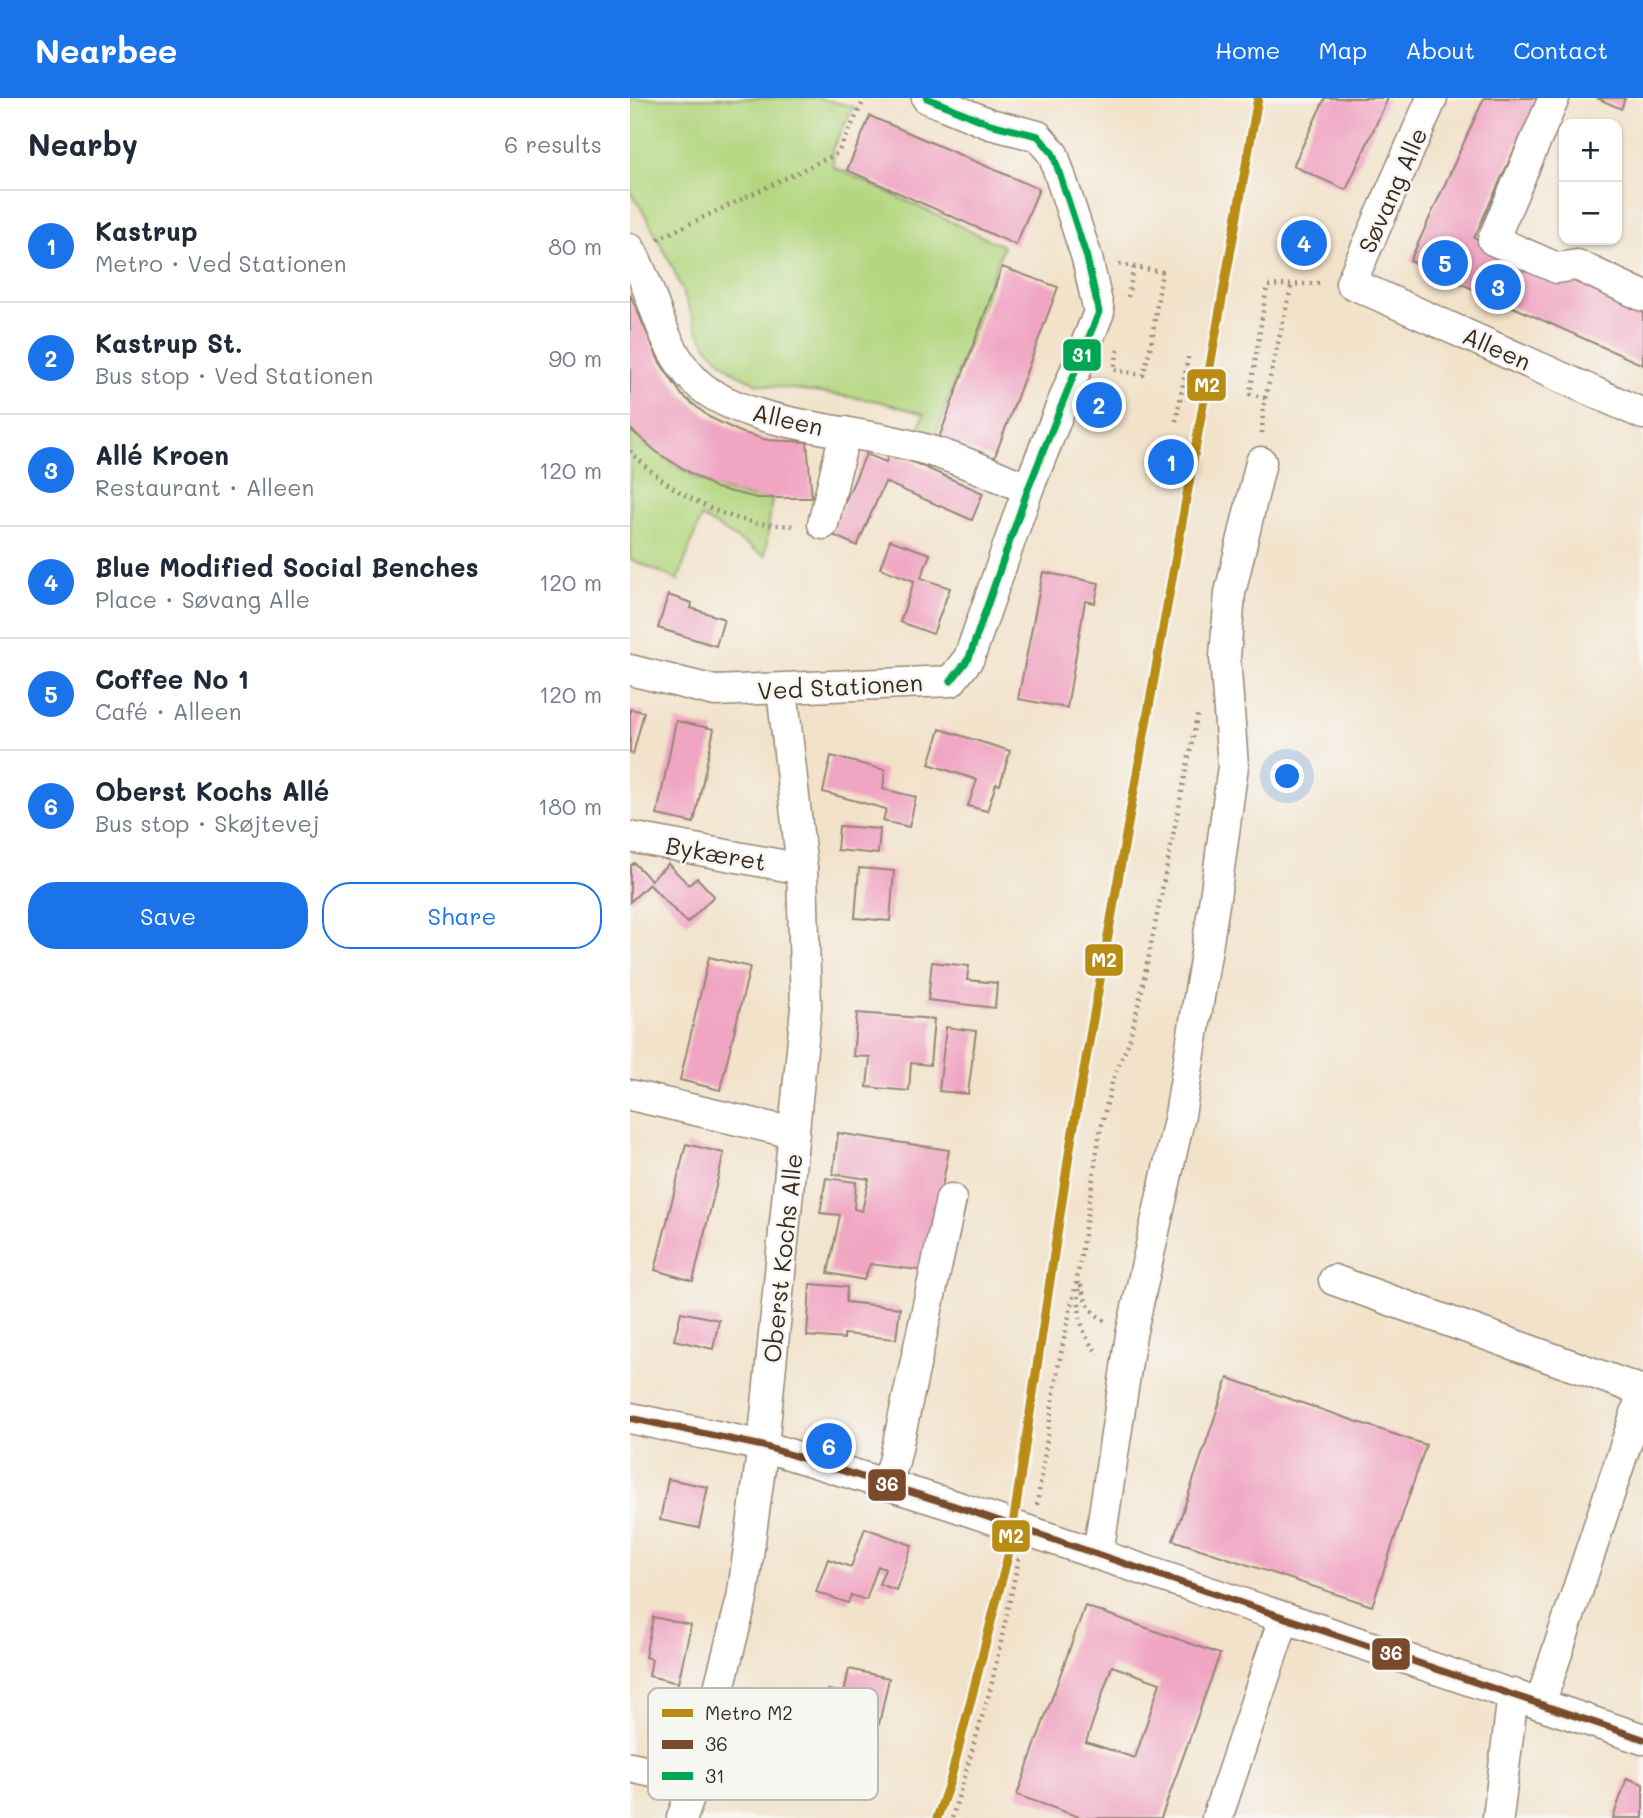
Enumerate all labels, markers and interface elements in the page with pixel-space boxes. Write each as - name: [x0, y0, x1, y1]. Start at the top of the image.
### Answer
- text: Nearbee: [35, 28, 178, 71]
- text: Home: [1215, 34, 1280, 65]
- text: Map: [1318, 34, 1367, 65]
- text: About: [1405, 34, 1475, 65]
- text: Contact: [1513, 34, 1608, 65]
- map controls: [1559, 119, 1622, 245]
- button: +: [1559, 119, 1622, 182]
- street label: Søvang Alle: [1351, 123, 1433, 257]
- text: Nearby: [28, 124, 138, 164]
- text: 6 results: [504, 129, 602, 159]
- button: −: [1559, 182, 1622, 245]
- text: Kastrup: [95, 214, 198, 248]
- pin: 4: [1281, 217, 1327, 269]
- text: 1: [46, 231, 56, 261]
- text: 80 m: [548, 231, 602, 261]
- pin: 5: [1422, 237, 1468, 289]
- text: Metro · Ved Stationen: [95, 248, 347, 278]
- pin: 3: [1475, 261, 1521, 313]
- street label: Alleen: [1458, 319, 1536, 377]
- text: Kastrup St.: [95, 326, 243, 360]
- line badge: 31: [1062, 338, 1102, 372]
- text: 31: [1072, 342, 1092, 367]
- text: 2: [45, 343, 57, 373]
- text: 90 m: [549, 343, 602, 373]
- text: Bus stop · Ved Stationen: [95, 360, 373, 390]
- line badge: M2: [1186, 368, 1227, 402]
- text: M2: [1194, 372, 1220, 397]
- pin: 2: [1076, 379, 1122, 431]
- street label: Alleen: [750, 396, 826, 442]
- pin: 1: [1148, 436, 1194, 488]
- text: Allé Kroen: [95, 438, 229, 472]
- text: 3: [44, 455, 58, 485]
- text: 120 m: [539, 455, 602, 485]
- text: Restaurant · Alleen: [95, 472, 314, 502]
- text: Blue Modified Social Benches: [95, 550, 479, 584]
- text: 4: [44, 567, 58, 597]
- text: 120 m: [539, 567, 602, 597]
- text: Place · Søvang Alle: [95, 584, 310, 614]
- text: Coffee No 1: [95, 662, 249, 696]
- street label: Ved Stationen: [756, 666, 924, 706]
- text: 5: [44, 679, 58, 709]
- text: 120 m: [539, 679, 602, 709]
- text: Café · Alleen: [95, 696, 241, 726]
- your location: [1270, 759, 1304, 793]
- text: Oberst Kochs Allé: [95, 774, 329, 808]
- text: 6: [44, 791, 58, 821]
- text: 180 m: [538, 791, 602, 821]
- text: Bus stop · Skøjtevej: [95, 808, 319, 838]
- street label: Bykæret: [663, 829, 769, 877]
- button: Save: [28, 882, 308, 949]
- button: Share: [322, 882, 602, 949]
- line badge: M2: [1084, 943, 1124, 977]
- text: M2: [1091, 947, 1117, 972]
- street label: Oberst Kochs Alle: [756, 1152, 808, 1364]
- pin: 6: [806, 1420, 852, 1472]
- line badge: 36: [867, 1468, 907, 1502]
- text: 36: [876, 1471, 898, 1496]
- line badge: M2: [991, 1519, 1031, 1553]
- text: M2: [998, 1523, 1024, 1548]
- line badge: 36: [1371, 1637, 1411, 1671]
- text: 36: [1380, 1640, 1402, 1665]
- legend: [648, 1688, 878, 1800]
- text: Metro M2: [705, 1700, 793, 1725]
- text: 36: [705, 1731, 728, 1756]
- text: 31: [705, 1763, 725, 1788]

